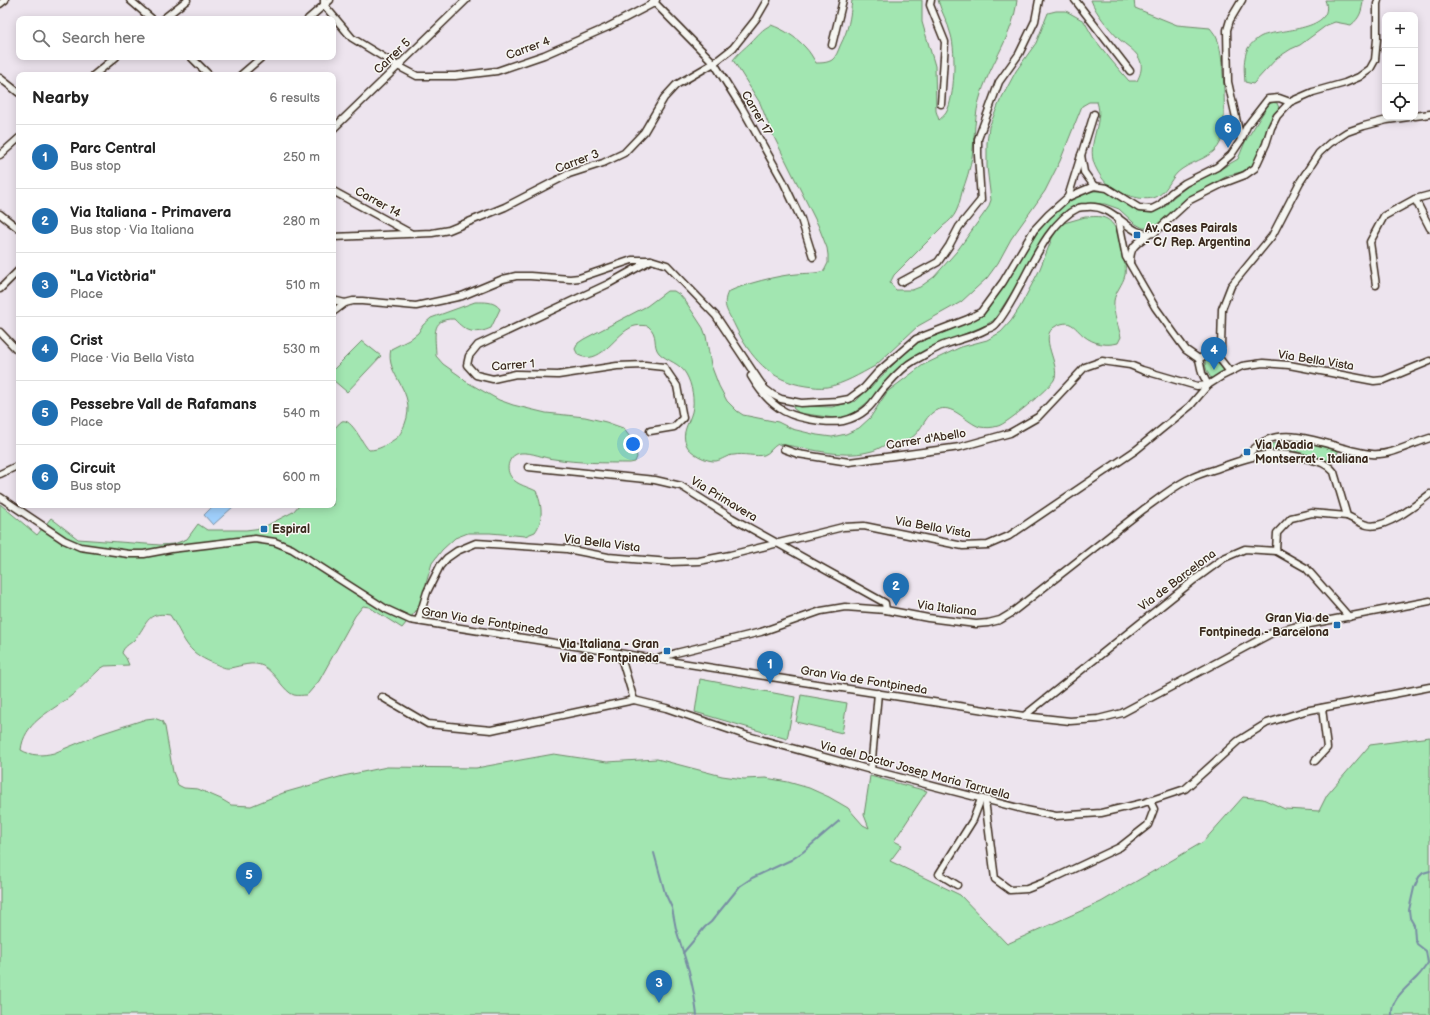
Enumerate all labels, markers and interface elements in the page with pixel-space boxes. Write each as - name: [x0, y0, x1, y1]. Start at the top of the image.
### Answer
- map controls: [1382, 12, 1418, 120]
- button: +: [1382, 12, 1418, 48]
- search box: [16, 16, 336, 60]
- icon: search: [30, 27, 52, 49]
- text: Search here: [62, 29, 145, 48]
- street label: Carrer 4: [504, 33, 553, 63]
- street label: Carrer 5: [371, 35, 414, 77]
- button: −: [1382, 48, 1418, 84]
- button: locate: [1382, 84, 1418, 120]
- text: Nearby: [32, 88, 89, 108]
- street label: Carrer 17: [738, 88, 775, 138]
- text: 6 results: [270, 90, 320, 106]
- pin: 6: [1215, 115, 1241, 148]
- text: Parc Central: [70, 139, 156, 158]
- street label: Carrer 3: [553, 146, 601, 177]
- text: 1: [42, 149, 48, 165]
- text: 250 m: [283, 149, 320, 165]
- text: Bus stop: [70, 158, 121, 174]
- street label: Carrer 14: [352, 184, 404, 222]
- text: Via Italiana - Primavera: [70, 203, 231, 222]
- text: 2: [41, 213, 49, 229]
- text: 280 m: [283, 213, 320, 229]
- place label: Av. Cases Pairals - C/ Rep. Argentina: [1144, 221, 1251, 250]
- text: Bus stop · Via Italiana: [70, 222, 194, 238]
- marker: Av. Cases Pairals - C/ Rep. Argentina: [1132, 230, 1142, 240]
- text: "La Victòria": [70, 267, 156, 286]
- text: 3: [41, 277, 49, 293]
- text: 510 m: [286, 277, 320, 293]
- text: Place: [70, 286, 103, 302]
- text: Crist: [70, 331, 103, 350]
- pin: 4: [1201, 337, 1227, 370]
- text: 4: [41, 341, 49, 357]
- text: 530 m: [283, 341, 320, 357]
- street label: Via Bella Vista: [1277, 347, 1355, 374]
- text: Place · Via Bella Vista: [70, 350, 194, 366]
- street label: Carrer 1: [491, 357, 535, 374]
- text: Pessebre Vall de Rafamans: [70, 395, 257, 414]
- text: 5: [41, 405, 49, 421]
- text: 540 m: [283, 405, 320, 421]
- text: Place: [70, 414, 103, 430]
- street label: Carrer d'Abello: [885, 426, 967, 453]
- your location: [623, 434, 643, 454]
- place label: Via Abadia Montserrat - Italiana: [1255, 438, 1369, 467]
- marker: Via Abadia Montserrat - Italiana: [1242, 447, 1252, 457]
- text: Circuit: [70, 459, 115, 478]
- text: 6: [41, 469, 49, 485]
- text: 600 m: [283, 469, 320, 485]
- street label: Via Primavera: [688, 474, 760, 525]
- text: Bus stop: [70, 478, 121, 494]
- street label: Via Bella Vista: [894, 513, 972, 542]
- place label: Espiral: [272, 522, 310, 537]
- marker: Espiral: [259, 524, 269, 534]
- street label: Via Bella Vista: [563, 531, 641, 556]
- street label: Via de Barcelona: [1136, 546, 1219, 614]
- pin: 2: [883, 573, 909, 606]
- street label: Via Italiana: [916, 597, 978, 620]
- street label: Gran Via de Fontpineda: [420, 604, 550, 639]
- place label: Gran Via de Fontpineda - Barcelona: [1199, 611, 1329, 640]
- marker: Gran Via de Fontpineda - Barcelona: [1332, 620, 1342, 630]
- place label: Via Italiana - Gran Via de Fontpineda: [559, 637, 659, 666]
- marker: Via Italiana - Gran Via de Fontpineda: [662, 646, 672, 656]
- pin: 1: [757, 651, 783, 684]
- street label: Gran Via de Fontpineda: [799, 663, 929, 698]
- street label: Via del Doctor Josep Maria Tarruella: [818, 738, 1012, 803]
- pin: 5: [236, 862, 262, 895]
- pin: 3: [646, 970, 672, 1003]

